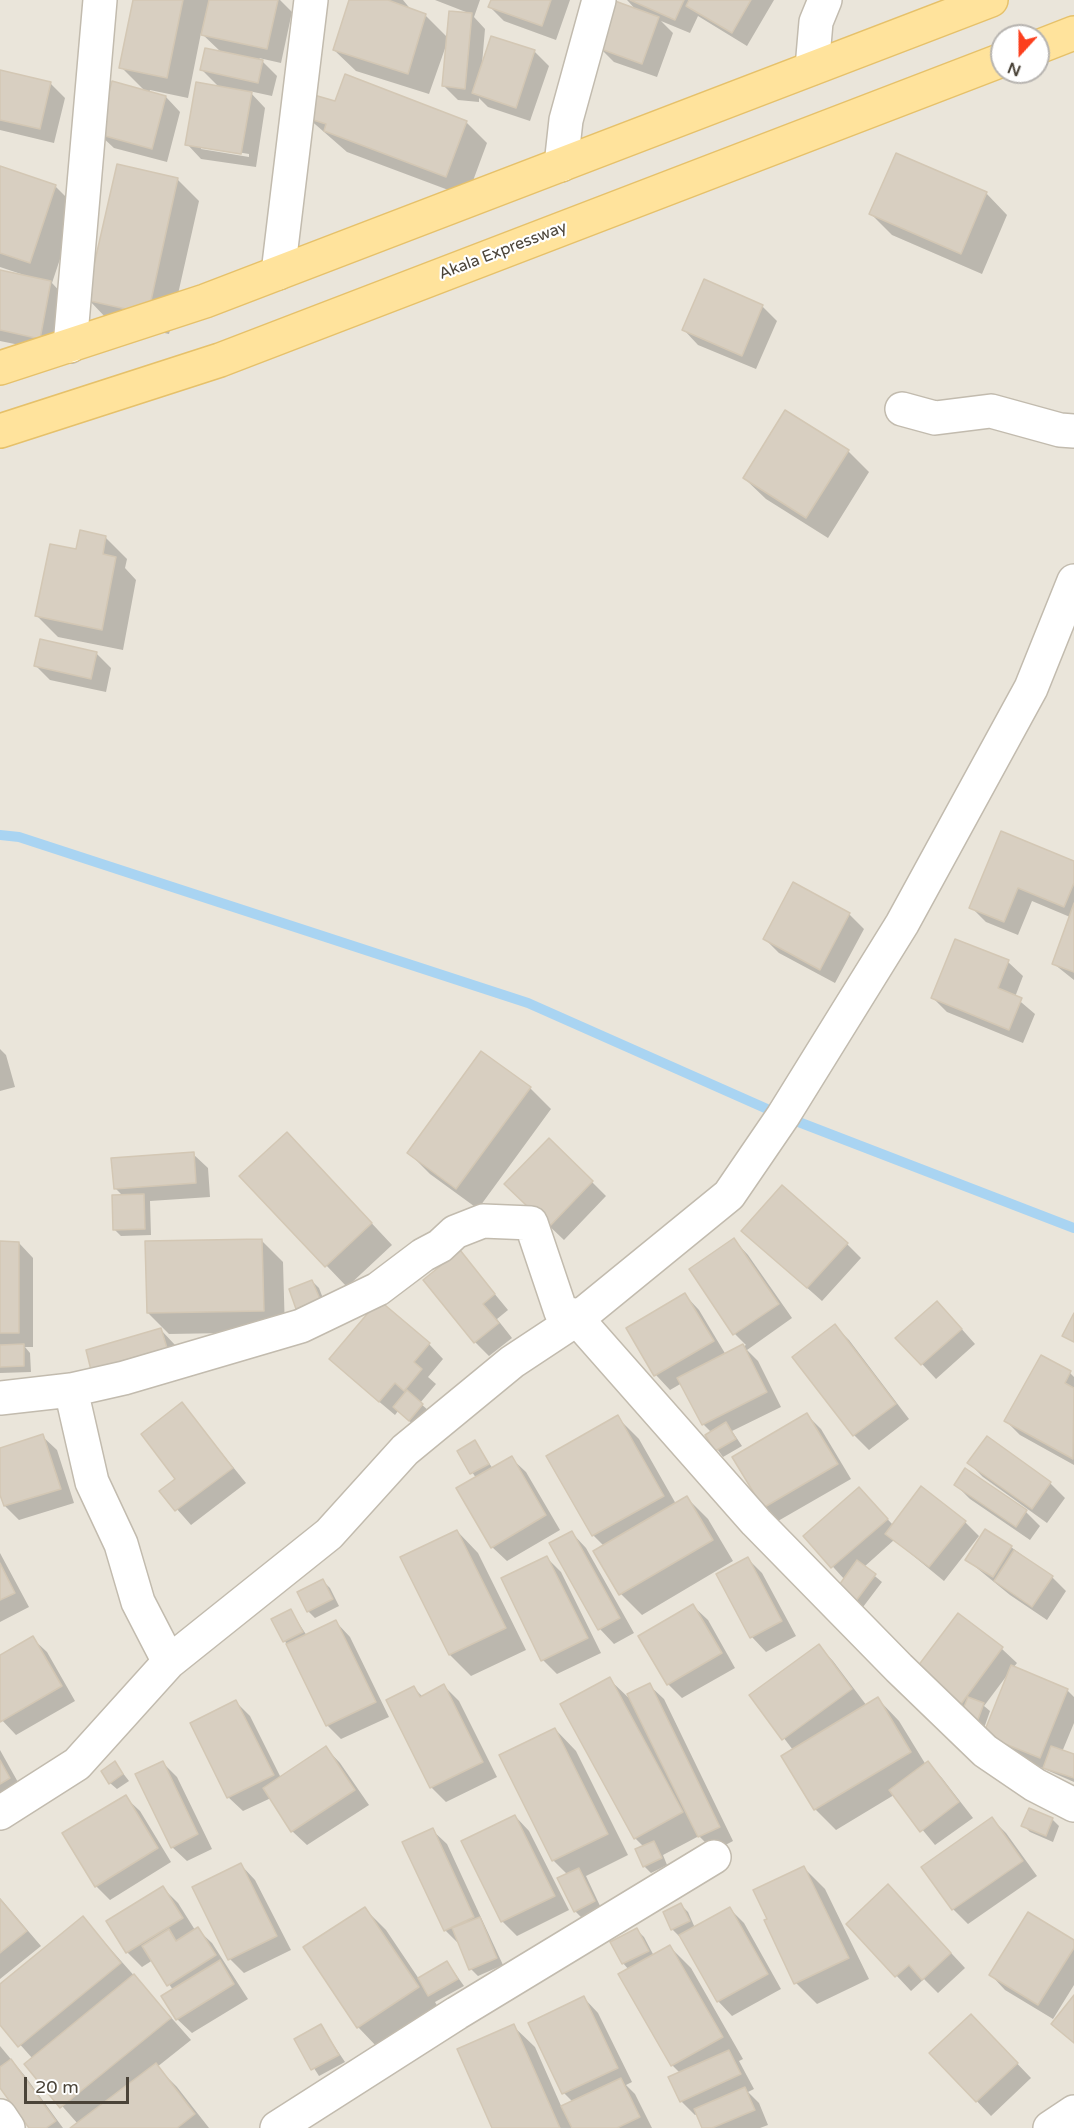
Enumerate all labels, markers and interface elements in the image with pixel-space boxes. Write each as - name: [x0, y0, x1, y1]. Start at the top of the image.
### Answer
- north arrow: [990, 24, 1050, 84]
- text: N: [1005, 57, 1024, 81]
- street label: Akala Expressway: [436, 218, 570, 284]
- scale bar: [27, 2065, 132, 2103]
- text: 20 m: [35, 2076, 79, 2098]

